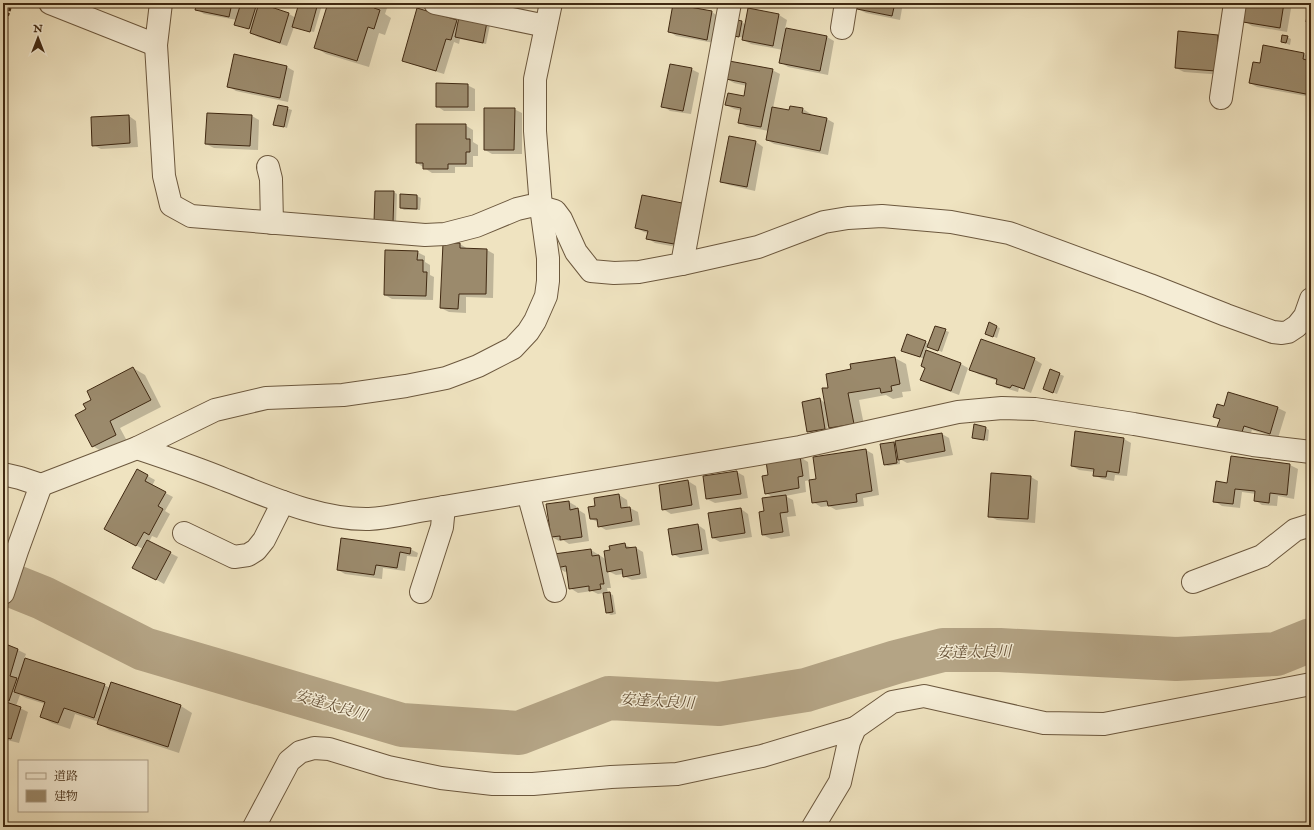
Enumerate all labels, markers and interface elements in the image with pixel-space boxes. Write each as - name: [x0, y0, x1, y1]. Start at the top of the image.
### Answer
- north arrow: [18, 18, 58, 58]
- text: N: [32, 22, 43, 36]
- water label: 安達太良川: [936, 642, 1014, 663]
- water label: 安達太良川: [292, 686, 371, 725]
- water label: 安達太良川: [619, 690, 697, 713]
- legend: [18, 760, 148, 812]
- text: 道路: [54, 769, 78, 784]
- text: 建物: [54, 789, 78, 804]

